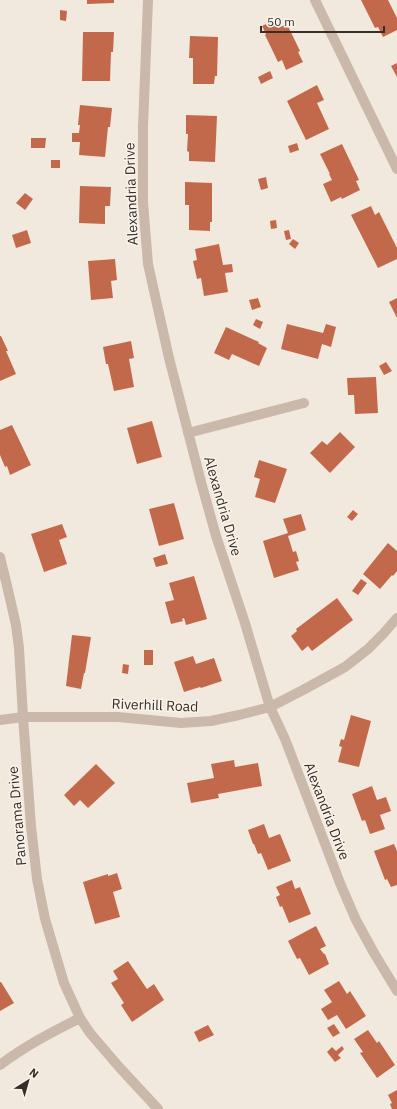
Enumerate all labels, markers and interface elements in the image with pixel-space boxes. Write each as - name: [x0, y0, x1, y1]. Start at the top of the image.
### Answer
- scale bar: [261, 8, 384, 34]
- text: 50 m: [267, 14, 295, 29]
- street label: Alexandria Drive: [120, 142, 142, 246]
- street label: Alexandria Drive: [200, 454, 246, 558]
- street label: Riverhill Road: [111, 694, 199, 716]
- street label: Alexandria Drive: [300, 760, 354, 863]
- street label: Panorama Drive: [4, 765, 30, 866]
- north arrow: [8, 1061, 48, 1101]
- text: N: [27, 1065, 41, 1081]

